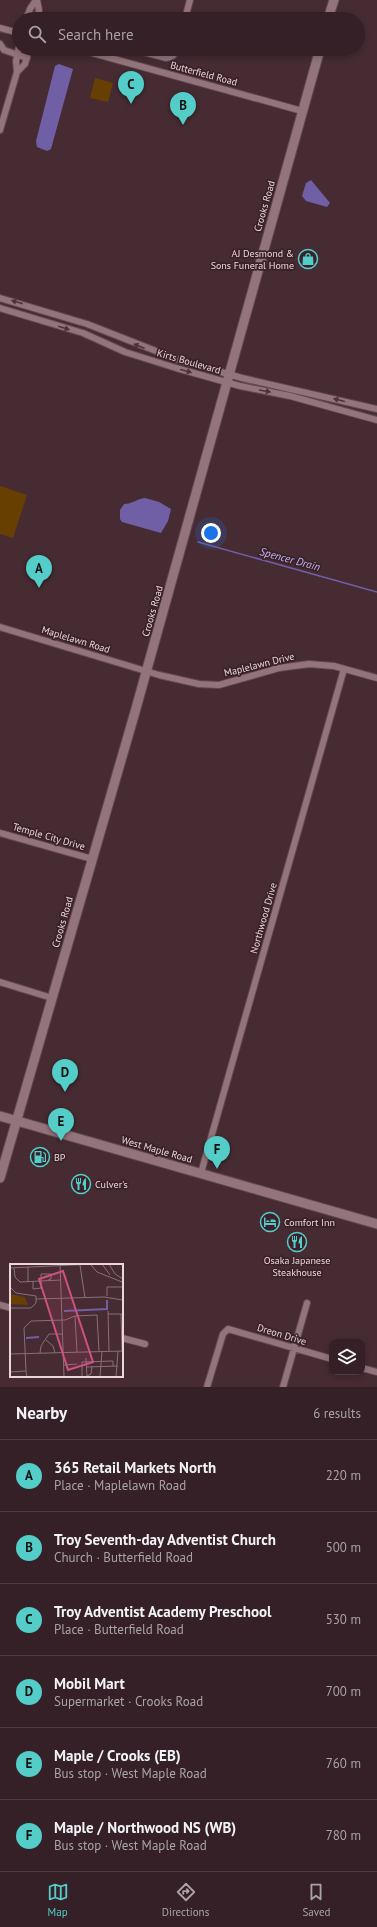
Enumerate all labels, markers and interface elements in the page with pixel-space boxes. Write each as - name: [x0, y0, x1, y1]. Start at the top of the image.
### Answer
- search box: [12, 12, 365, 56]
- icon: search: [26, 23, 48, 45]
- text: Search here: [58, 25, 134, 44]
- street label: Butterfield Road: [169, 58, 239, 89]
- pin: C: [118, 71, 144, 104]
- pin: B: [170, 92, 196, 125]
- street label: Crooks Road: [251, 179, 278, 233]
- place label: AJ Desmond & Sons Funeral Home: [211, 247, 294, 272]
- shop icon: AJ Desmond & Sons Funeral Home: [297, 248, 319, 270]
- one-way arrow: [10, 299, 22, 305]
- one-way arrow: [58, 325, 70, 331]
- one-way arrow: [133, 342, 145, 348]
- street label: Kirts Boulevard: [155, 346, 222, 377]
- one-way arrow: [181, 368, 193, 374]
- one-way arrow: [259, 389, 271, 395]
- one-way arrow: [333, 396, 345, 402]
- your location: [201, 523, 221, 543]
- water label: Spencer Drain: [258, 544, 322, 574]
- pin: A: [26, 555, 52, 588]
- street label: Crooks Road: [139, 584, 166, 638]
- street label: Maplelawn Road: [40, 623, 112, 656]
- street label: Maplelawn Drive: [223, 649, 296, 680]
- street label: Temple City Drive: [11, 820, 87, 853]
- street label: Northwood Drive: [247, 881, 280, 955]
- street label: Crooks Road: [49, 895, 76, 949]
- pin: D: [52, 1059, 78, 1092]
- pin: E: [48, 1108, 74, 1141]
- street label: West Maple Road: [120, 1133, 194, 1166]
- pin: F: [204, 1136, 230, 1169]
- fuel station icon: BP: [29, 1146, 51, 1168]
- place label: BP: [54, 1151, 66, 1164]
- restaurant icon: Culver's: [70, 1173, 92, 1195]
- place label: Culver's: [95, 1178, 128, 1191]
- hotel icon: Comfort Inn: [259, 1211, 281, 1233]
- place label: Comfort Inn: [284, 1216, 335, 1229]
- restaurant icon: Osaka Japanese Steakhouse: [286, 1231, 308, 1253]
- place label: Osaka Japanese Steakhouse: [264, 1254, 330, 1279]
- inset map: [10, 1264, 123, 1377]
- street label: Dreon Drive: [256, 1321, 308, 1348]
- map controls: [329, 1339, 365, 1375]
- button: layers: [329, 1339, 365, 1375]
- text: Nearby: [16, 1402, 67, 1424]
- text: 6 results: [313, 1405, 361, 1422]
- text: 365 Retail Markets North: [54, 1458, 216, 1477]
- text: A: [25, 1467, 33, 1484]
- text: 220 m: [326, 1467, 361, 1484]
- text: Place · Maplelawn Road: [54, 1477, 186, 1494]
- text: Troy Seventh-day Adventist Church: [54, 1530, 276, 1549]
- text: B: [25, 1539, 33, 1556]
- text: 500 m: [326, 1539, 361, 1556]
- text: Church · Butterfield Road: [54, 1549, 193, 1566]
- text: Troy Adventist Academy Preschool: [54, 1602, 271, 1621]
- text: C: [25, 1611, 33, 1628]
- text: 530 m: [326, 1611, 361, 1628]
- text: Place · Butterfield Road: [54, 1621, 184, 1638]
- text: Mobil Mart: [54, 1674, 125, 1693]
- text: D: [25, 1683, 33, 1700]
- text: 700 m: [326, 1683, 361, 1700]
- text: Supermarket · Crooks Road: [54, 1693, 203, 1710]
- text: Maple / Crooks (EB): [54, 1746, 181, 1765]
- text: E: [26, 1755, 32, 1772]
- text: 760 m: [326, 1755, 361, 1772]
- text: Bus stop · West Maple Road: [54, 1765, 207, 1782]
- text: Maple / Northwood NS (WB): [54, 1818, 236, 1837]
- text: F: [26, 1827, 32, 1844]
- text: 780 m: [326, 1827, 361, 1844]
- text: Bus stop · West Maple Road: [54, 1837, 207, 1854]
- tab: Map: [47, 1881, 69, 1919]
- tab: Directions: [162, 1881, 209, 1919]
- tab: Saved: [302, 1881, 330, 1919]

